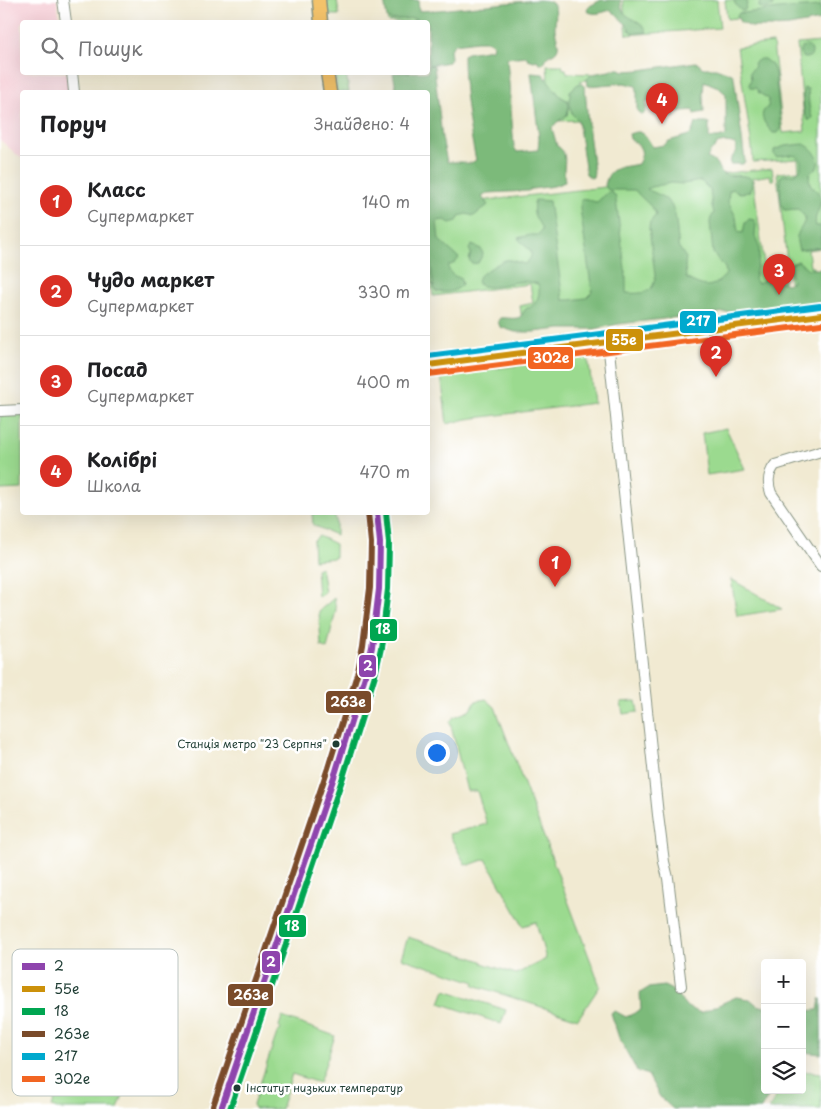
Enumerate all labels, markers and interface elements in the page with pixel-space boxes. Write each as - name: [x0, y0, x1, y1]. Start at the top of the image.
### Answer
- search box: [20, 20, 430, 75]
- icon: search: [38, 34, 66, 62]
- text: Пошук: [78, 34, 143, 62]
- pin: 4: [646, 83, 678, 124]
- text: Поруч: [40, 107, 107, 139]
- text: Знайдено: 4: [314, 111, 410, 135]
- text: Класс: [87, 175, 146, 203]
- text: 1: [52, 189, 60, 213]
- text: 140 m: [362, 189, 410, 213]
- text: Супермаркет: [87, 203, 194, 227]
- pin: 3: [763, 254, 795, 295]
- text: Чудо маркет: [87, 265, 214, 293]
- text: 2: [50, 279, 62, 303]
- text: 330 m: [357, 279, 410, 303]
- text: Супермаркет: [87, 293, 194, 317]
- line badge: 217: [679, 310, 717, 334]
- text: 217: [686, 310, 711, 331]
- line badge: 55е: [605, 328, 644, 352]
- text: 55е: [611, 329, 637, 350]
- pin: 2: [700, 336, 732, 377]
- line badge: 302е: [527, 346, 574, 370]
- text: 302е: [533, 347, 570, 368]
- text: Посад: [87, 355, 147, 383]
- text: 3: [51, 369, 61, 393]
- text: 400 m: [357, 369, 410, 393]
- text: Супермаркет: [87, 383, 194, 407]
- text: Колібрі: [87, 445, 157, 473]
- text: 4: [51, 459, 61, 483]
- text: 470 m: [360, 459, 410, 483]
- text: Школа: [87, 473, 141, 497]
- pin: 1: [539, 546, 571, 587]
- line badge: 18: [369, 618, 398, 642]
- text: 18: [375, 618, 391, 639]
- line badge: 2: [358, 654, 377, 678]
- text: 2: [363, 655, 373, 676]
- line badge: 263е: [325, 690, 372, 714]
- text: 263е: [330, 691, 366, 712]
- place label: Станція метро "23 Серпня": [177, 735, 327, 752]
- marker: Станція метро "23 Серпня": [331, 739, 341, 749]
- your location: [424, 740, 450, 766]
- line badge: 18: [278, 914, 307, 938]
- text: 18: [284, 915, 300, 936]
- legend: [12, 949, 178, 1096]
- line badge: 2: [261, 950, 281, 974]
- text: 2: [266, 951, 276, 972]
- text: 2: [54, 955, 64, 976]
- map controls: [761, 959, 806, 1094]
- button: +: [761, 959, 806, 1004]
- text: 55е: [54, 978, 79, 999]
- line badge: 263е: [227, 983, 274, 1007]
- text: 263е: [233, 984, 269, 1005]
- text: 18: [54, 1000, 69, 1021]
- button: −: [761, 1004, 806, 1049]
- text: 263е: [54, 1023, 90, 1044]
- text: 217: [54, 1045, 78, 1066]
- button: layers: [761, 1049, 806, 1094]
- text: 302е: [54, 1068, 90, 1089]
- place label: Інститут низьких температур: [246, 1079, 403, 1096]
- marker: Інститут низьких температур: [232, 1083, 242, 1093]

